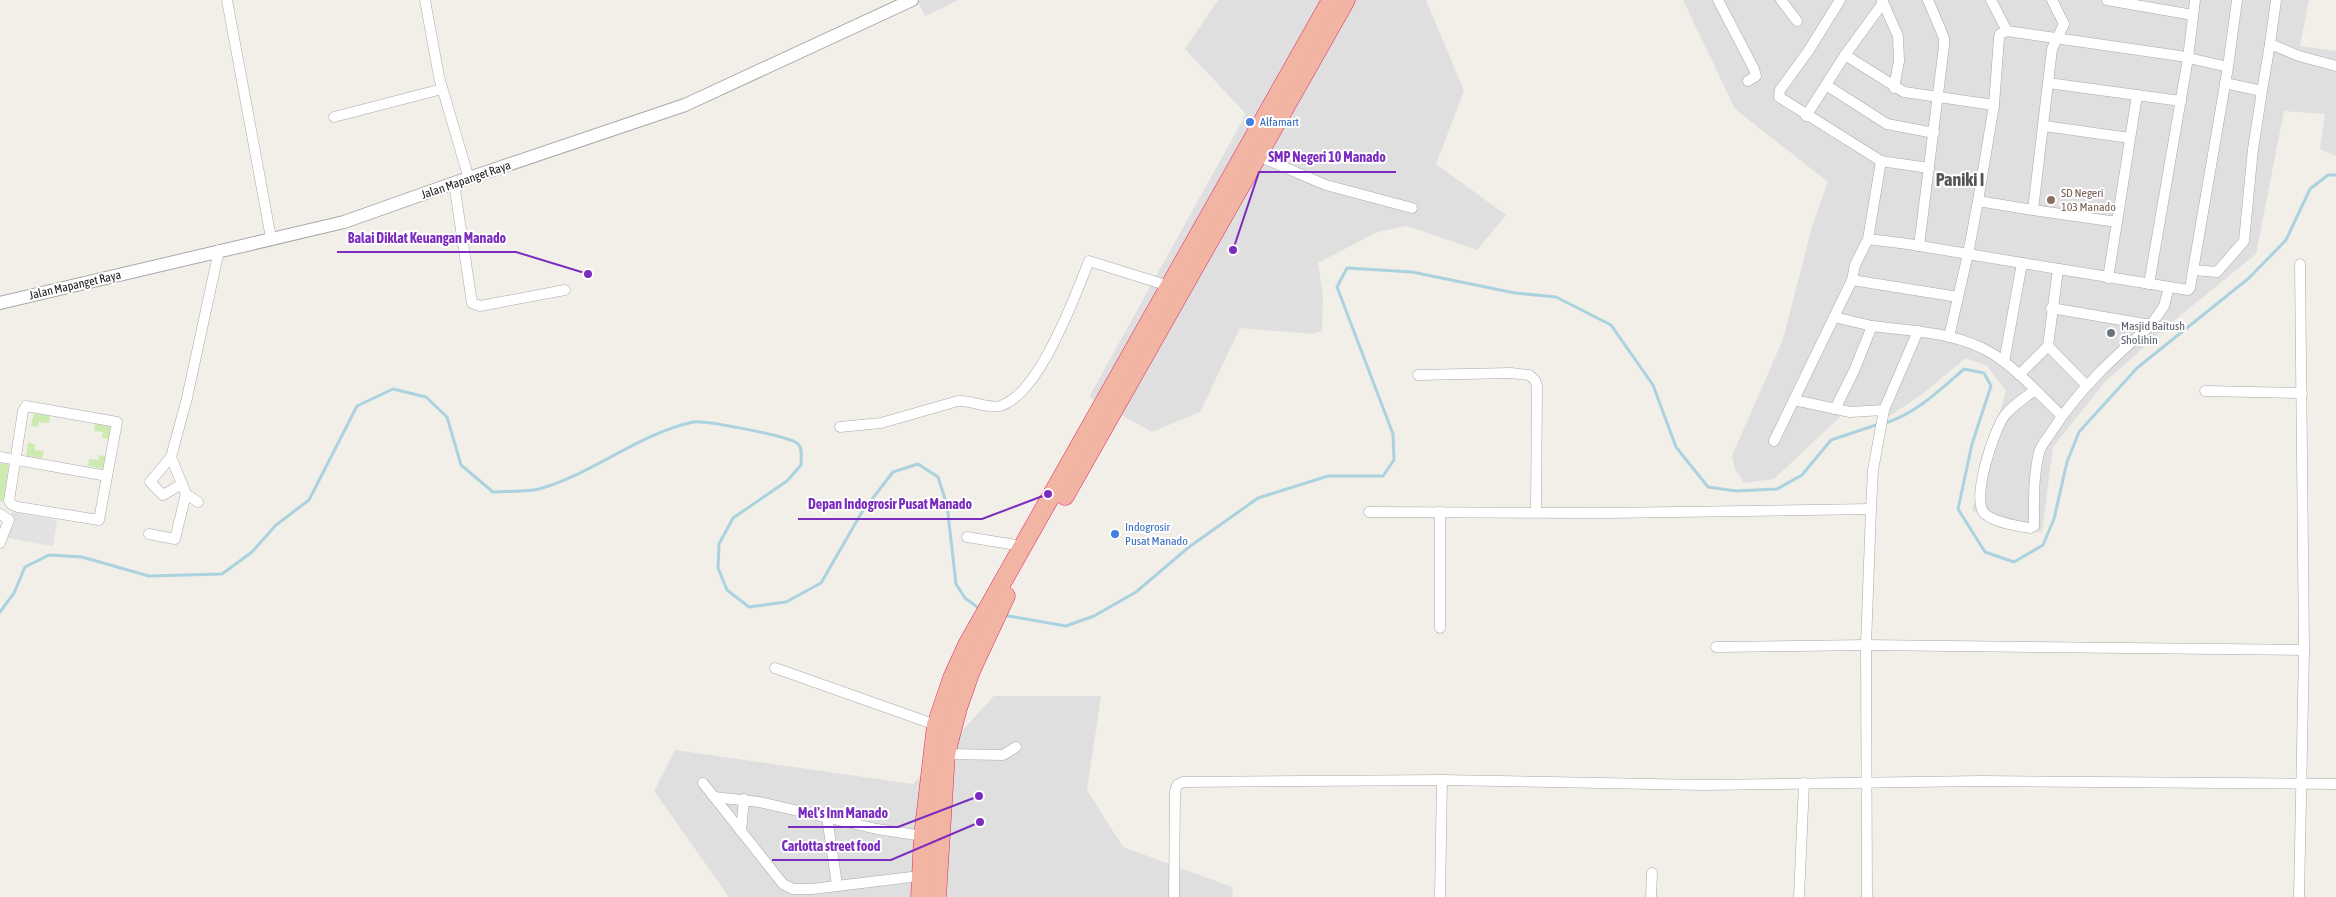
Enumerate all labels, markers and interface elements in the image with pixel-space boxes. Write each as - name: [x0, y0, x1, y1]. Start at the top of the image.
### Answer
- place label: Alfamart: [1260, 115, 1300, 129]
- marker: Alfamart: [1244, 116, 1256, 128]
- callout: SMP Negeri 10 Manado: [1259, 143, 1396, 172]
- text: SMP Negeri 10 Manado: [1268, 149, 1386, 165]
- street label: Jalan Mapanget Raya: [419, 158, 513, 202]
- district label: Paniki I: [1936, 169, 1984, 190]
- place label: SD Negeri 103 Manado: [2061, 186, 2116, 214]
- marker: SD Negeri 103 Manado: [2045, 194, 2057, 206]
- callout: Balai Diklat Keuangan Manado: [337, 223, 516, 252]
- text: Balai Diklat Keuangan Manado: [348, 230, 507, 246]
- street label: Jalan Mapanget Raya: [28, 268, 122, 302]
- place label: Masjid Baitush Sholihin: [2121, 319, 2185, 347]
- marker: Masjid Baitush Sholihin: [2105, 327, 2117, 339]
- callout: Depan Indogrosir Pusat Manado: [798, 490, 982, 519]
- text: Depan Indogrosir Pusat Manado: [808, 496, 972, 512]
- place label: Indogrosir Pusat Manado: [1125, 520, 1188, 548]
- marker: Indogrosir Pusat Manado: [1109, 528, 1121, 540]
- callout: Mel's Inn Manado: [788, 798, 898, 827]
- text: Mel's Inn Manado: [798, 805, 888, 821]
- callout: Carlotta street food: [772, 831, 891, 860]
- text: Carlotta street food: [782, 838, 881, 854]

